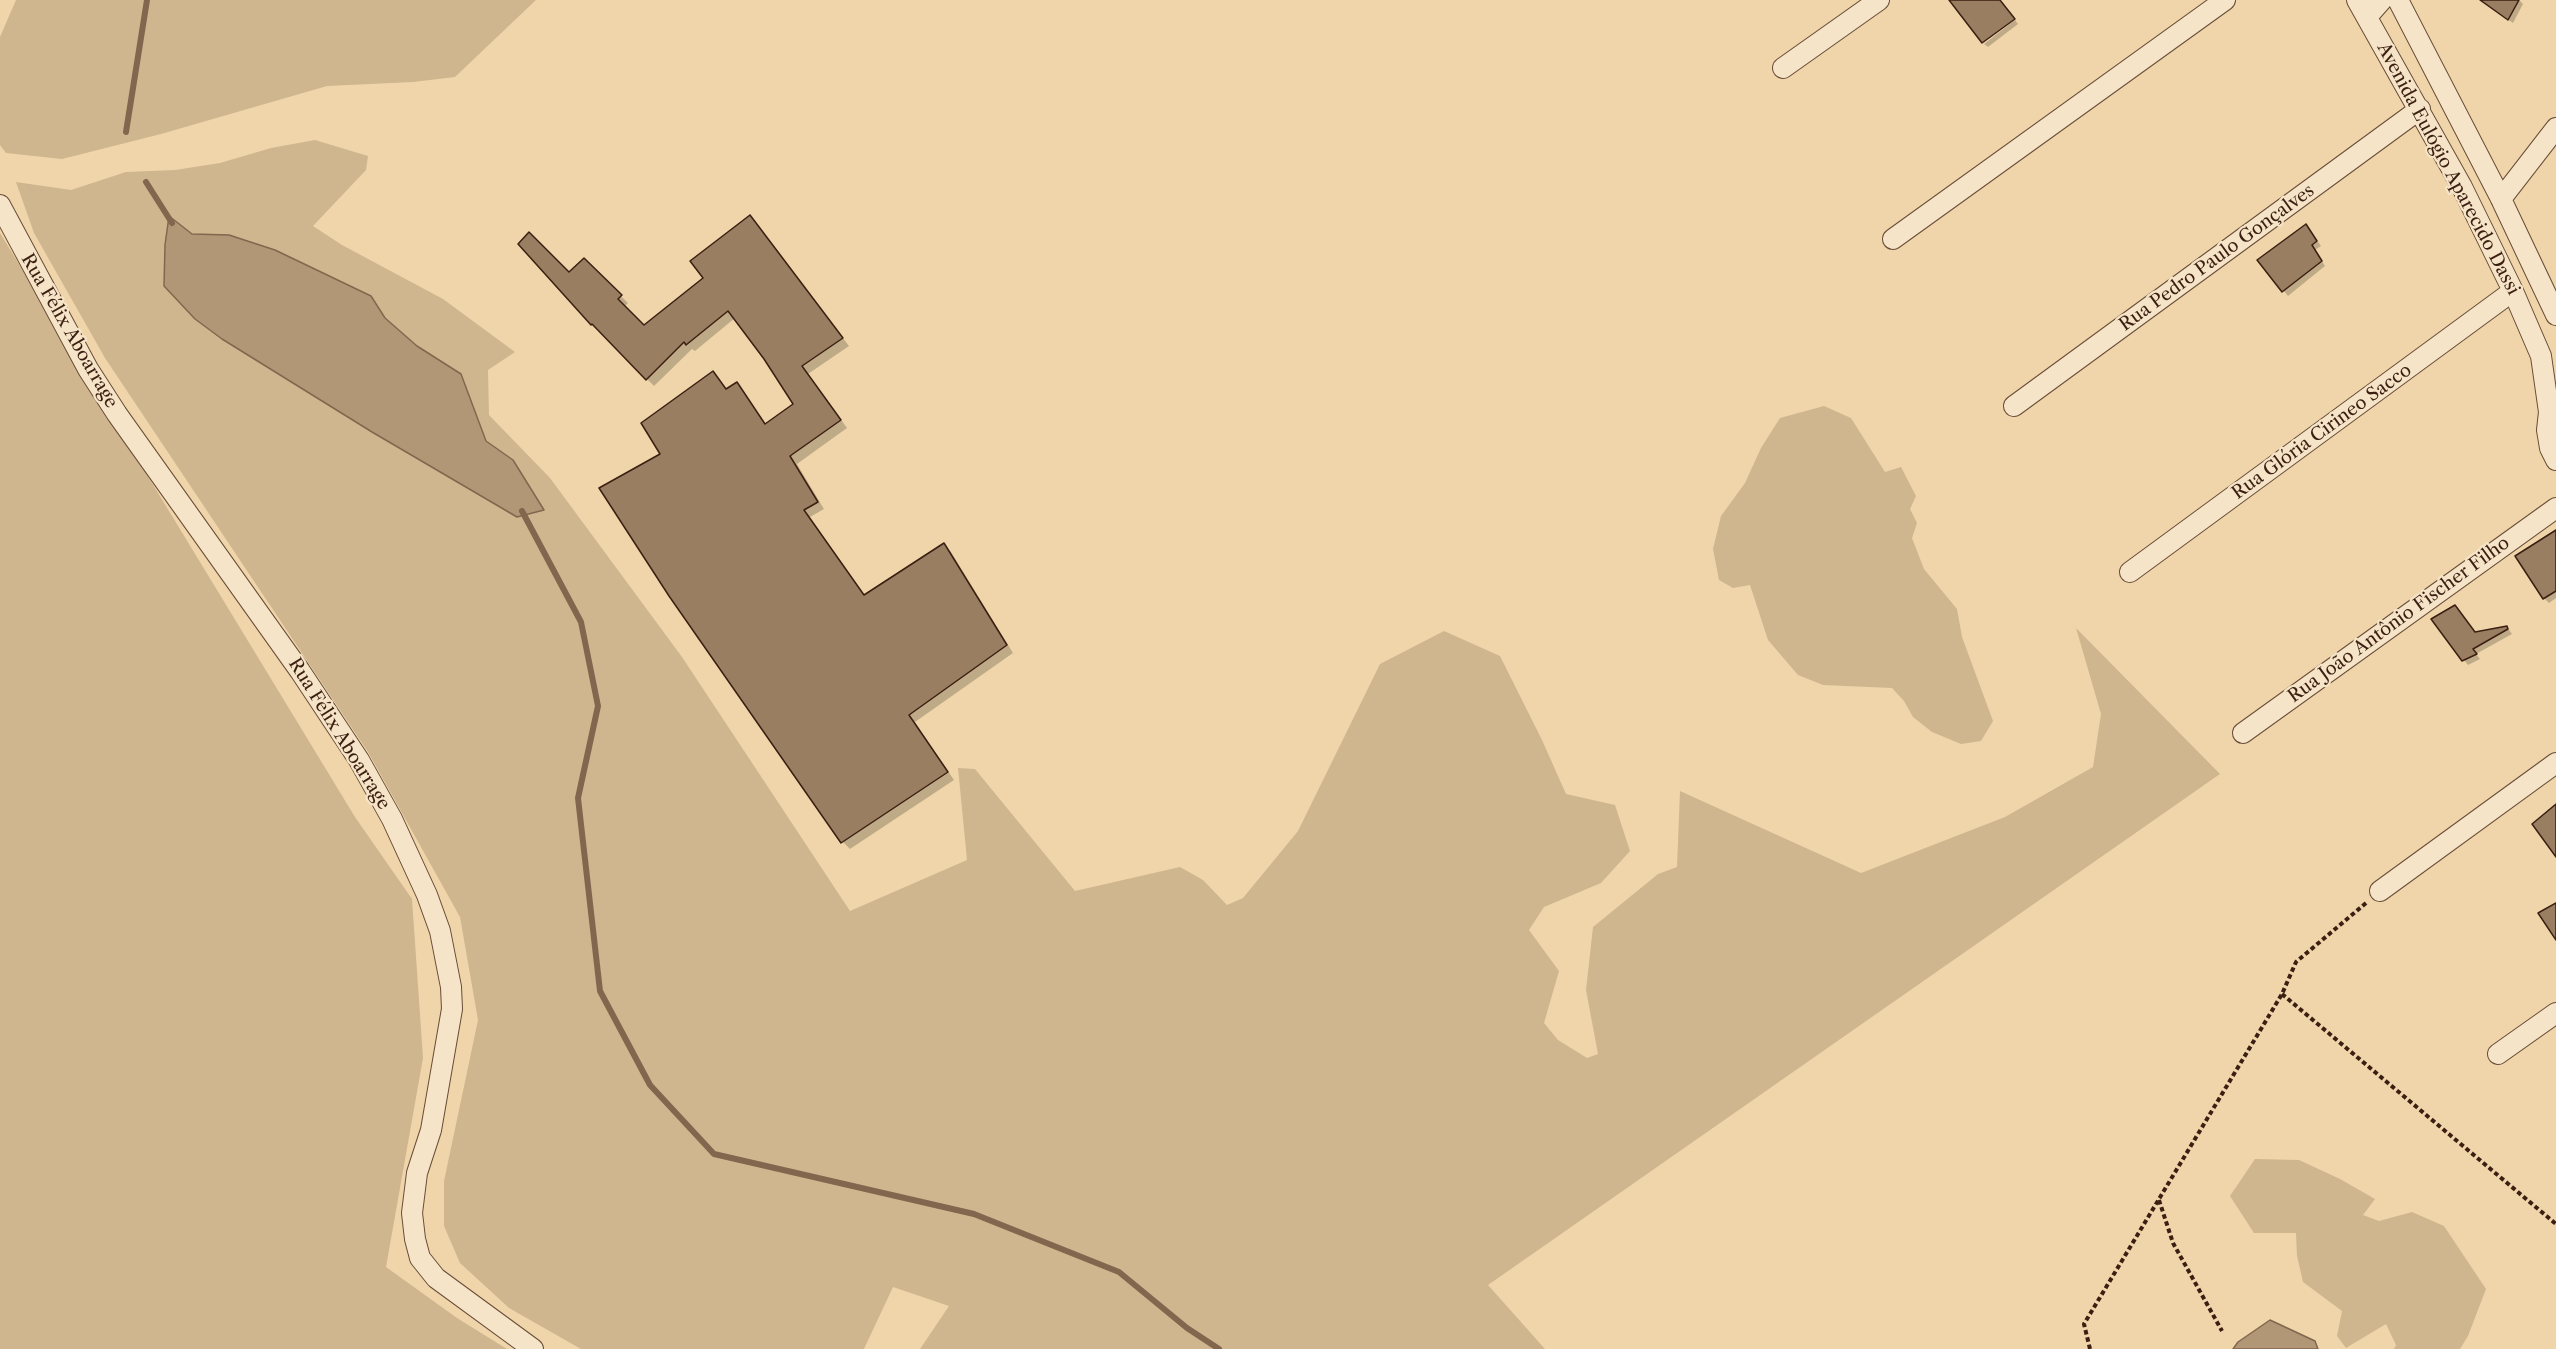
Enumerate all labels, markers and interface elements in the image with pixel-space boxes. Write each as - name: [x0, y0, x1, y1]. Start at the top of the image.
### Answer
- street label: Avenida Eulógio Aparecido Dassi: [2372, 39, 2524, 299]
- street label: Rua Pedro Paulo Gonçalves: [2115, 180, 2319, 336]
- street label: Rua Félix Aboarrage: [16, 250, 122, 412]
- street label: Rua Glória Cirineo Sacco: [2228, 360, 2416, 504]
- street label: Rua João Antônio Fischer Filho: [2284, 532, 2514, 708]
- street label: Rua Félix Aboarrage: [284, 654, 394, 814]

